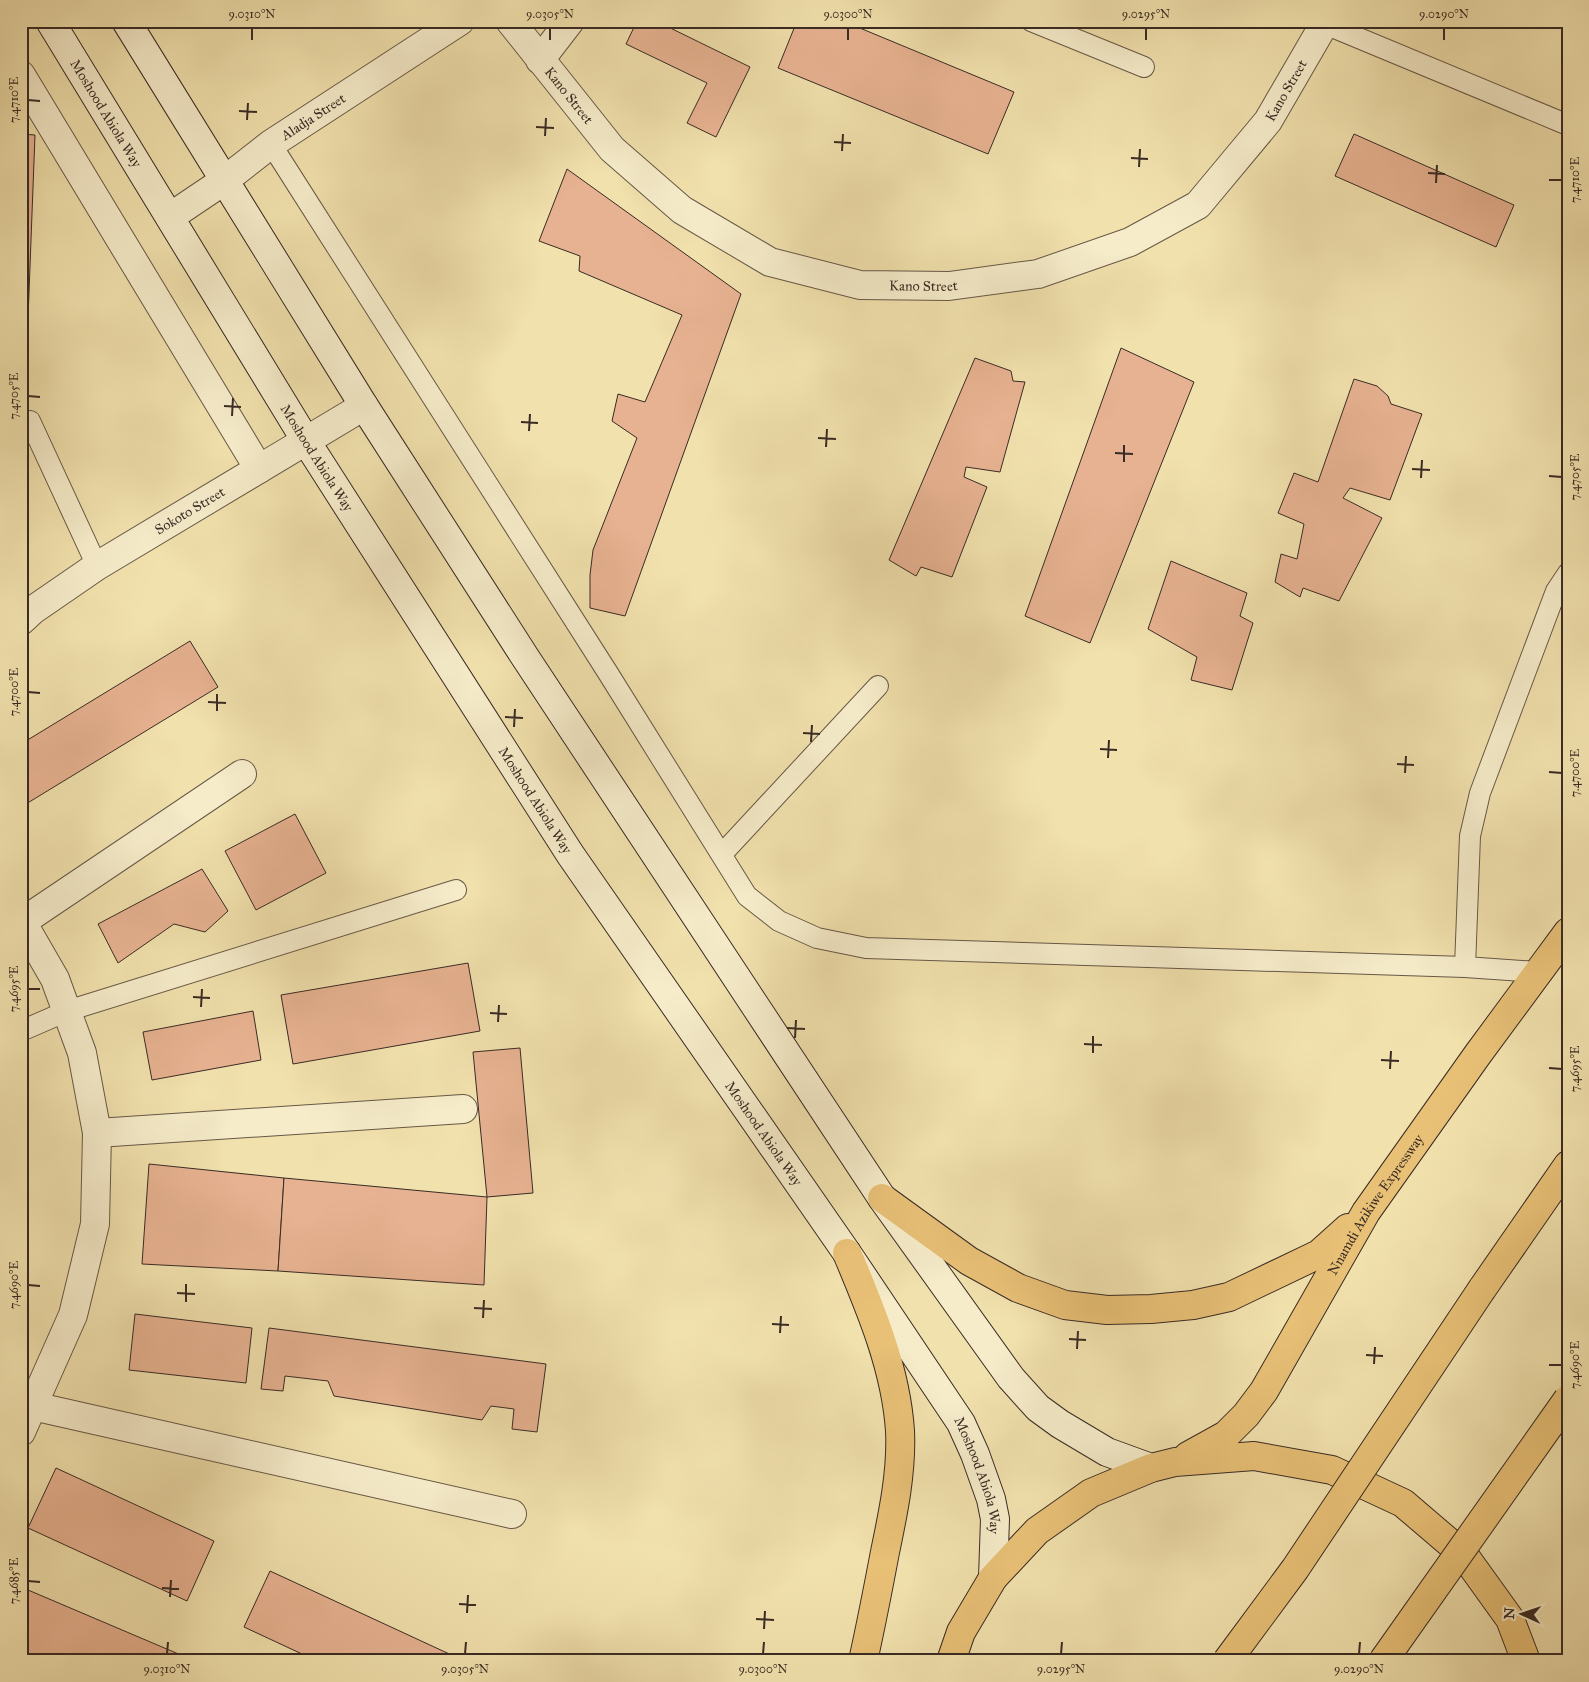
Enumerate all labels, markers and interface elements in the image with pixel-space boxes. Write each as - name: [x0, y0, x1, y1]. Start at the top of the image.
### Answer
- text: 9.0310°N: [229, 7, 275, 21]
- text: 9.0305°N: [526, 7, 574, 21]
- text: 9.0300°N: [823, 7, 873, 21]
- text: 9.0295°N: [1122, 7, 1170, 21]
- text: 9.0290°N: [1419, 7, 1469, 21]
- street label: Moshood Abiola Way: [66, 56, 145, 171]
- street label: Kano Street: [1262, 57, 1311, 125]
- street label: Kano Street: [541, 64, 597, 128]
- text: 7.4710°E: [7, 77, 21, 123]
- street label: Aladja Street: [277, 90, 349, 145]
- text: 7.4710°E: [1568, 157, 1582, 203]
- street label: Kano Street: [889, 277, 959, 295]
- text: 7.4705°E: [7, 372, 21, 419]
- street label: Moshood Abiola Way: [277, 401, 357, 515]
- text: 7.4705°E: [1568, 453, 1582, 500]
- street label: Sokoto Street: [152, 483, 228, 538]
- text: 7.4700°E: [7, 667, 21, 716]
- street label: Moshood Abiola Way: [495, 744, 576, 857]
- text: 7.4700°E: [1568, 748, 1582, 797]
- text: 7.4695°E: [7, 965, 21, 1012]
- text: 7.4695°E: [1568, 1045, 1582, 1092]
- street label: Moshood Abiola Way: [721, 1078, 806, 1189]
- street label: Nnamdi Azikiwe Expressway: [1324, 1131, 1428, 1278]
- text: 7.4690°E: [7, 1261, 21, 1309]
- text: 7.4690°E: [1568, 1341, 1582, 1389]
- street label: Moshood Abiola Way: [950, 1414, 1004, 1535]
- text: 7.4685°E: [7, 1557, 21, 1604]
- north arrow: [1496, 1590, 1546, 1640]
- text: N: [1501, 1607, 1518, 1620]
- text: 9.0310°N: [144, 1662, 190, 1676]
- text: 9.0305°N: [441, 1662, 489, 1676]
- text: 9.0300°N: [738, 1662, 788, 1676]
- text: 9.0295°N: [1037, 1662, 1085, 1676]
- text: 9.0290°N: [1334, 1662, 1384, 1676]

